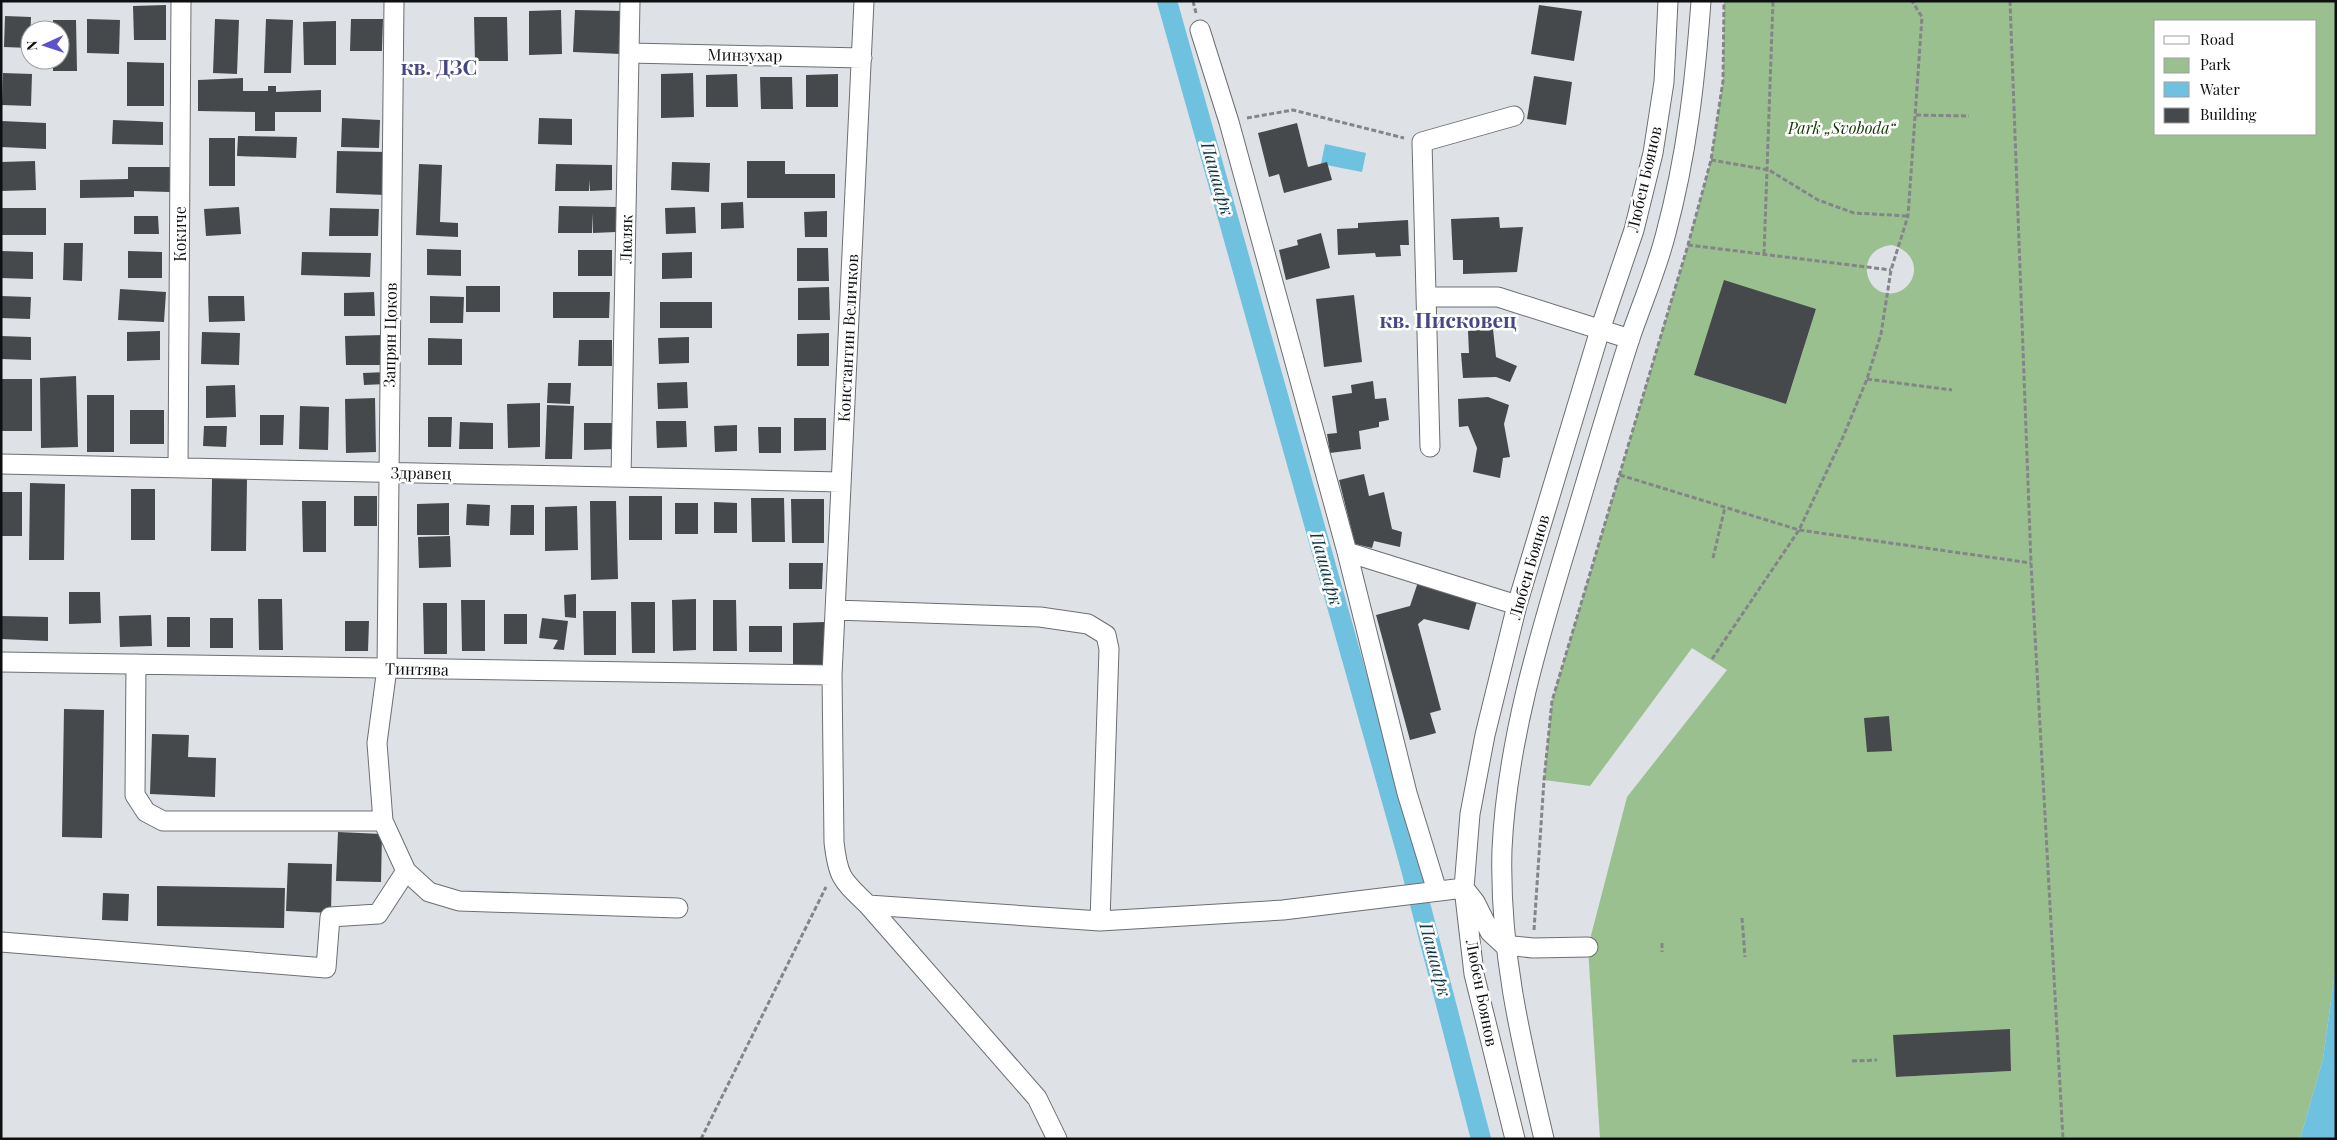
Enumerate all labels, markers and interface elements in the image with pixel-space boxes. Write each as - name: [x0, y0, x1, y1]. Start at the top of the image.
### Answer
- north arrow: [20, 20, 70, 70]
- legend: [2154, 20, 2317, 135]
- text: Road: [2200, 29, 2234, 49]
- text: N: [22, 40, 41, 51]
- street label: Минзухар: [707, 43, 783, 66]
- district label: кв. ДЗС: [401, 52, 477, 80]
- text: Park: [2200, 54, 2232, 74]
- text: Water: [2199, 79, 2240, 99]
- text: Building: [2200, 104, 2257, 124]
- park label: Park „Svoboda“: [1787, 117, 1898, 138]
- street label: Любен Боянов: [1621, 124, 1666, 235]
- water label: Пашаарк: [1196, 138, 1240, 219]
- street label: Кокиче: [169, 206, 190, 262]
- street label: Люляк: [615, 214, 636, 265]
- street label: Константин Величков: [833, 253, 862, 423]
- street label: Запрян Цоков: [378, 282, 401, 388]
- district label: кв. Писковец: [1379, 305, 1517, 333]
- street label: Здравец: [390, 461, 452, 484]
- street label: Любен Боянов: [1503, 512, 1554, 623]
- water label: Пашаарк: [1305, 528, 1349, 609]
- street label: Тинтява: [385, 657, 449, 680]
- water label: Пашаарк: [1414, 919, 1457, 1000]
- street label: Любен Боянов: [1462, 937, 1503, 1048]

